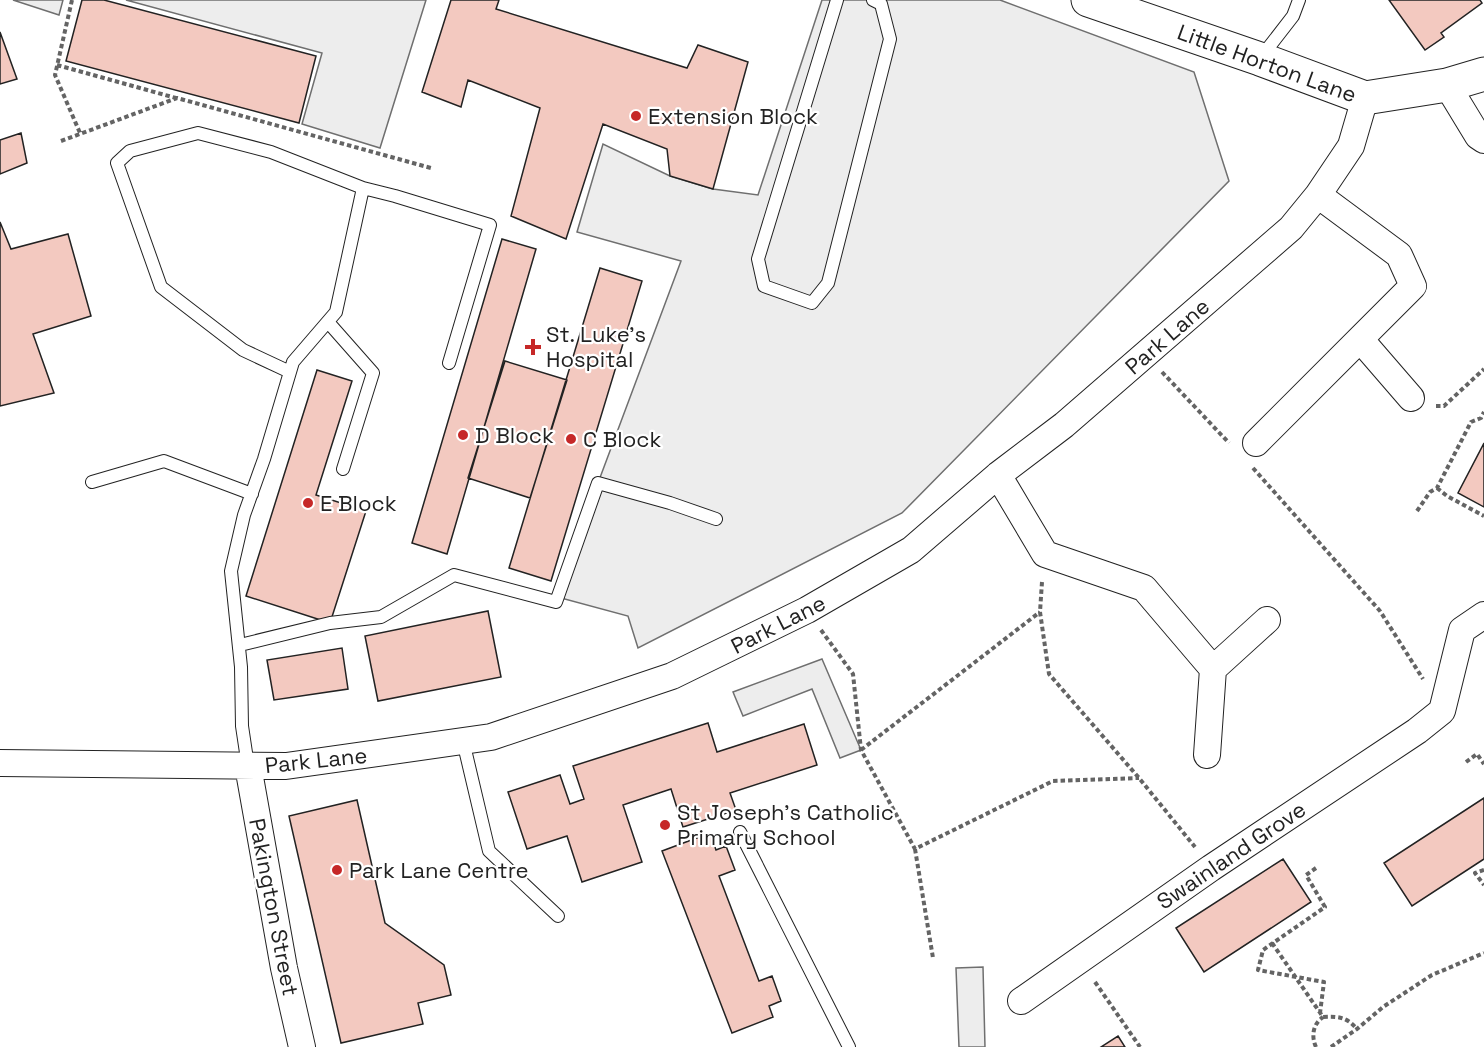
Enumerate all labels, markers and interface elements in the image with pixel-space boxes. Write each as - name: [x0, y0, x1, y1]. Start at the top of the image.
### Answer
- street label: Little Horton Lane: [1174, 18, 1360, 108]
- place label: Extension Block: [648, 102, 818, 130]
- marker: Extension Block: [629, 109, 643, 123]
- street label: Park Lane: [1119, 292, 1215, 380]
- place label: St. Luke's Hospital: [546, 320, 646, 373]
- marker: St. Luke's Hospital: [524, 338, 542, 356]
- place label: D Block: [475, 421, 554, 449]
- place label: C Block: [583, 425, 661, 453]
- marker: D Block: [456, 428, 470, 442]
- marker: C Block: [564, 432, 578, 446]
- place label: E Block: [320, 489, 397, 517]
- marker: E Block: [301, 496, 315, 510]
- street label: Park Lane: [726, 588, 830, 660]
- street label: Park Lane: [264, 741, 368, 779]
- street label: Swainland Grove: [1151, 795, 1311, 915]
- place label: St Joseph's Catholic Primary School: [677, 798, 894, 851]
- street label: Pakington Street: [243, 816, 305, 998]
- marker: St Joseph's Catholic Primary School: [658, 818, 672, 832]
- place label: Park Lane Centre: [349, 856, 529, 884]
- marker: Park Lane Centre: [330, 863, 344, 877]

